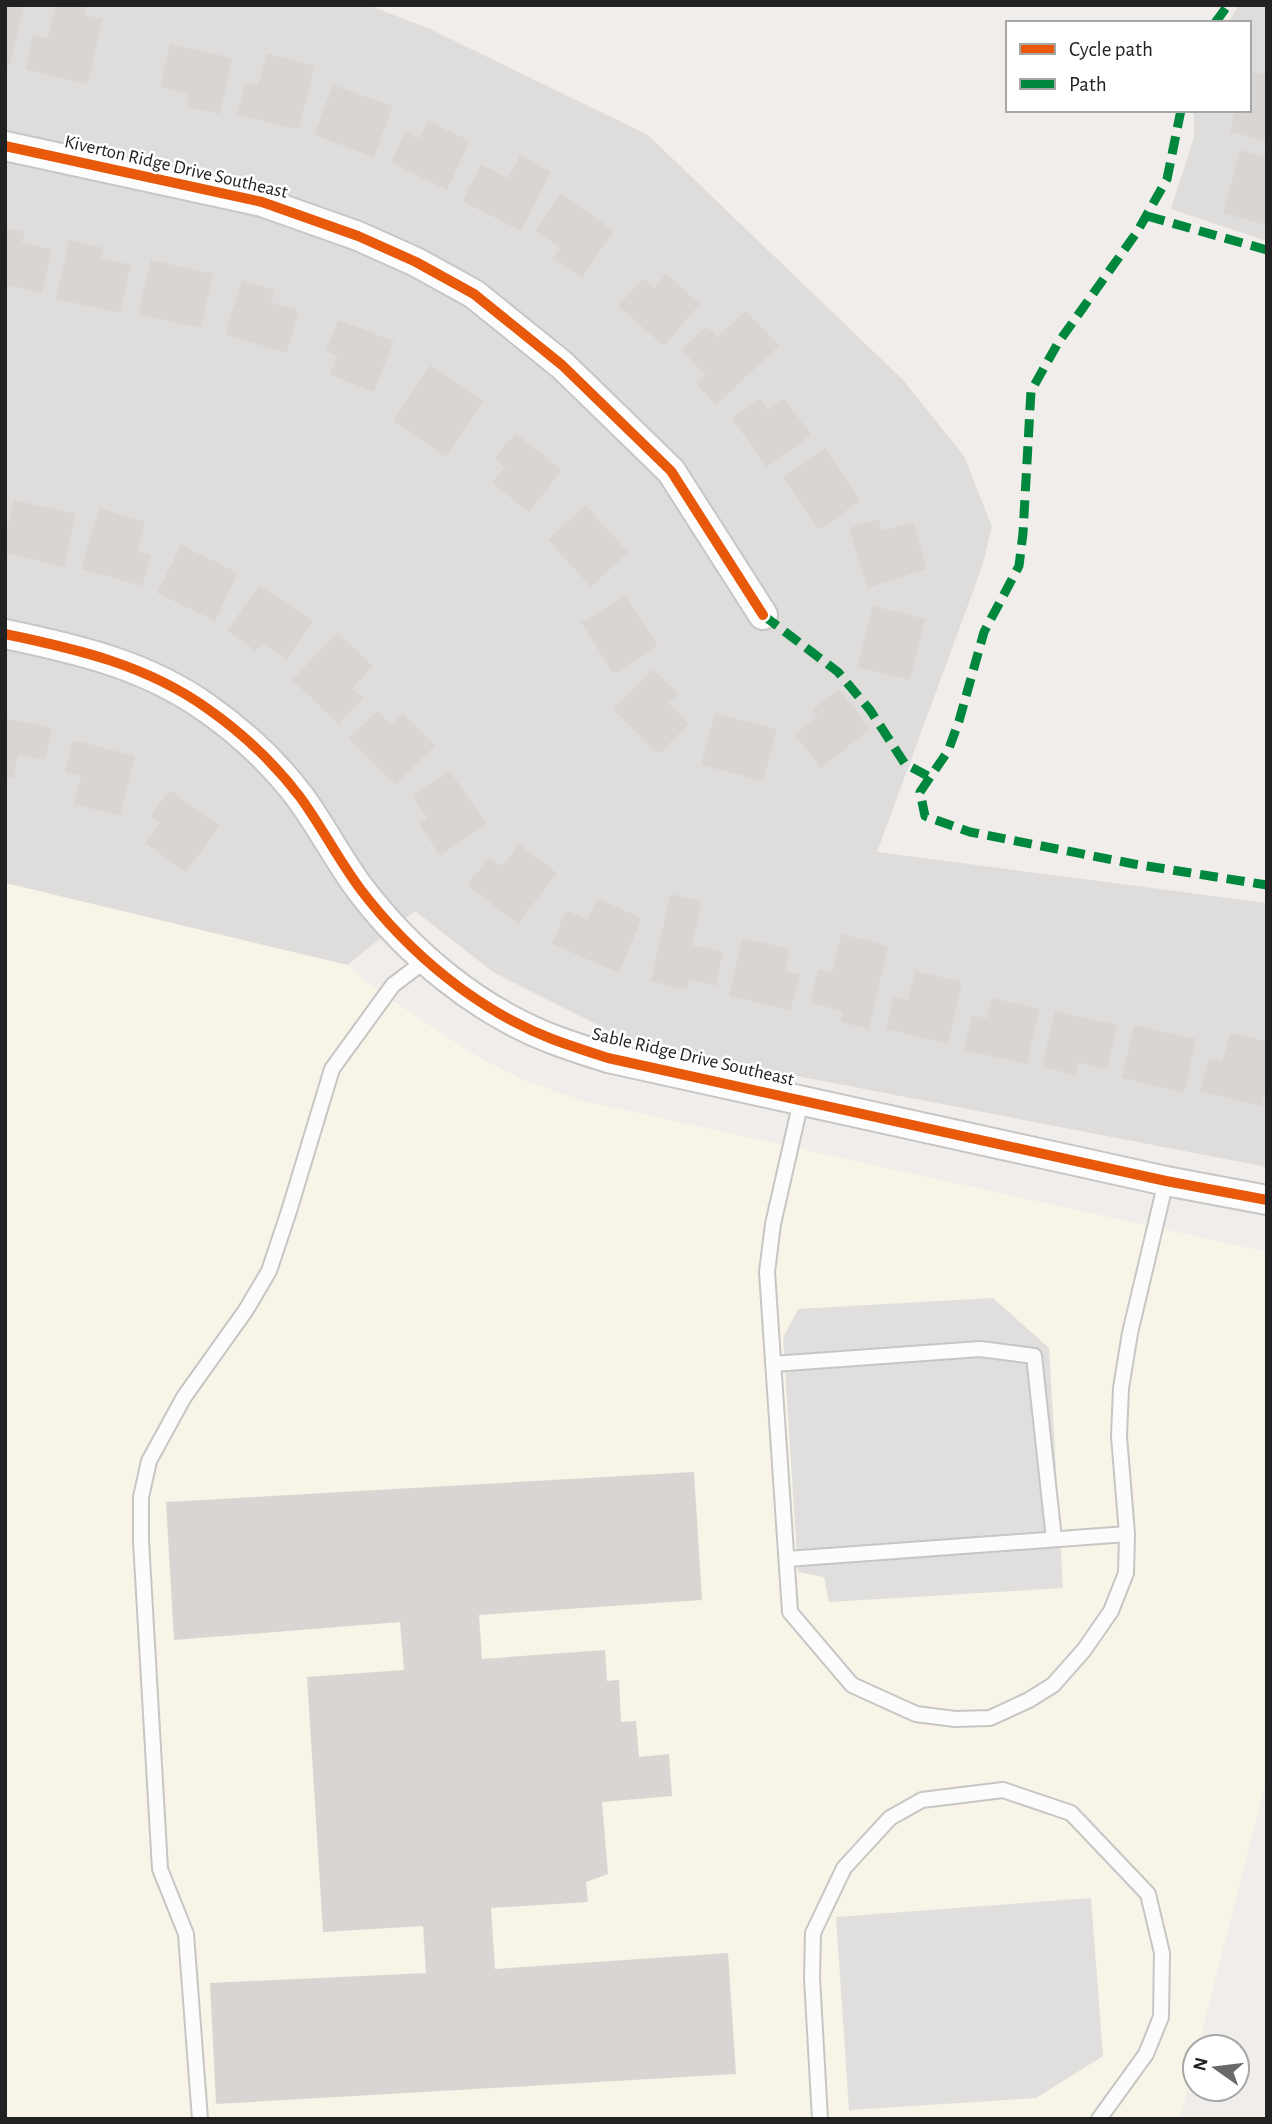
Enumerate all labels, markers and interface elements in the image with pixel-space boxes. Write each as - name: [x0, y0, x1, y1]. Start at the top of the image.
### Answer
- legend: [1006, 21, 1251, 112]
- text: Cycle path: [1069, 39, 1153, 60]
- text: Path: [1069, 74, 1107, 95]
- street label: Kiverton Ridge Drive Southeast: [63, 132, 289, 202]
- street label: Sable Ridge Drive Southeast: [590, 1024, 796, 1090]
- north arrow: [1181, 2033, 1251, 2103]
- text: N: [1190, 2056, 1212, 2073]

